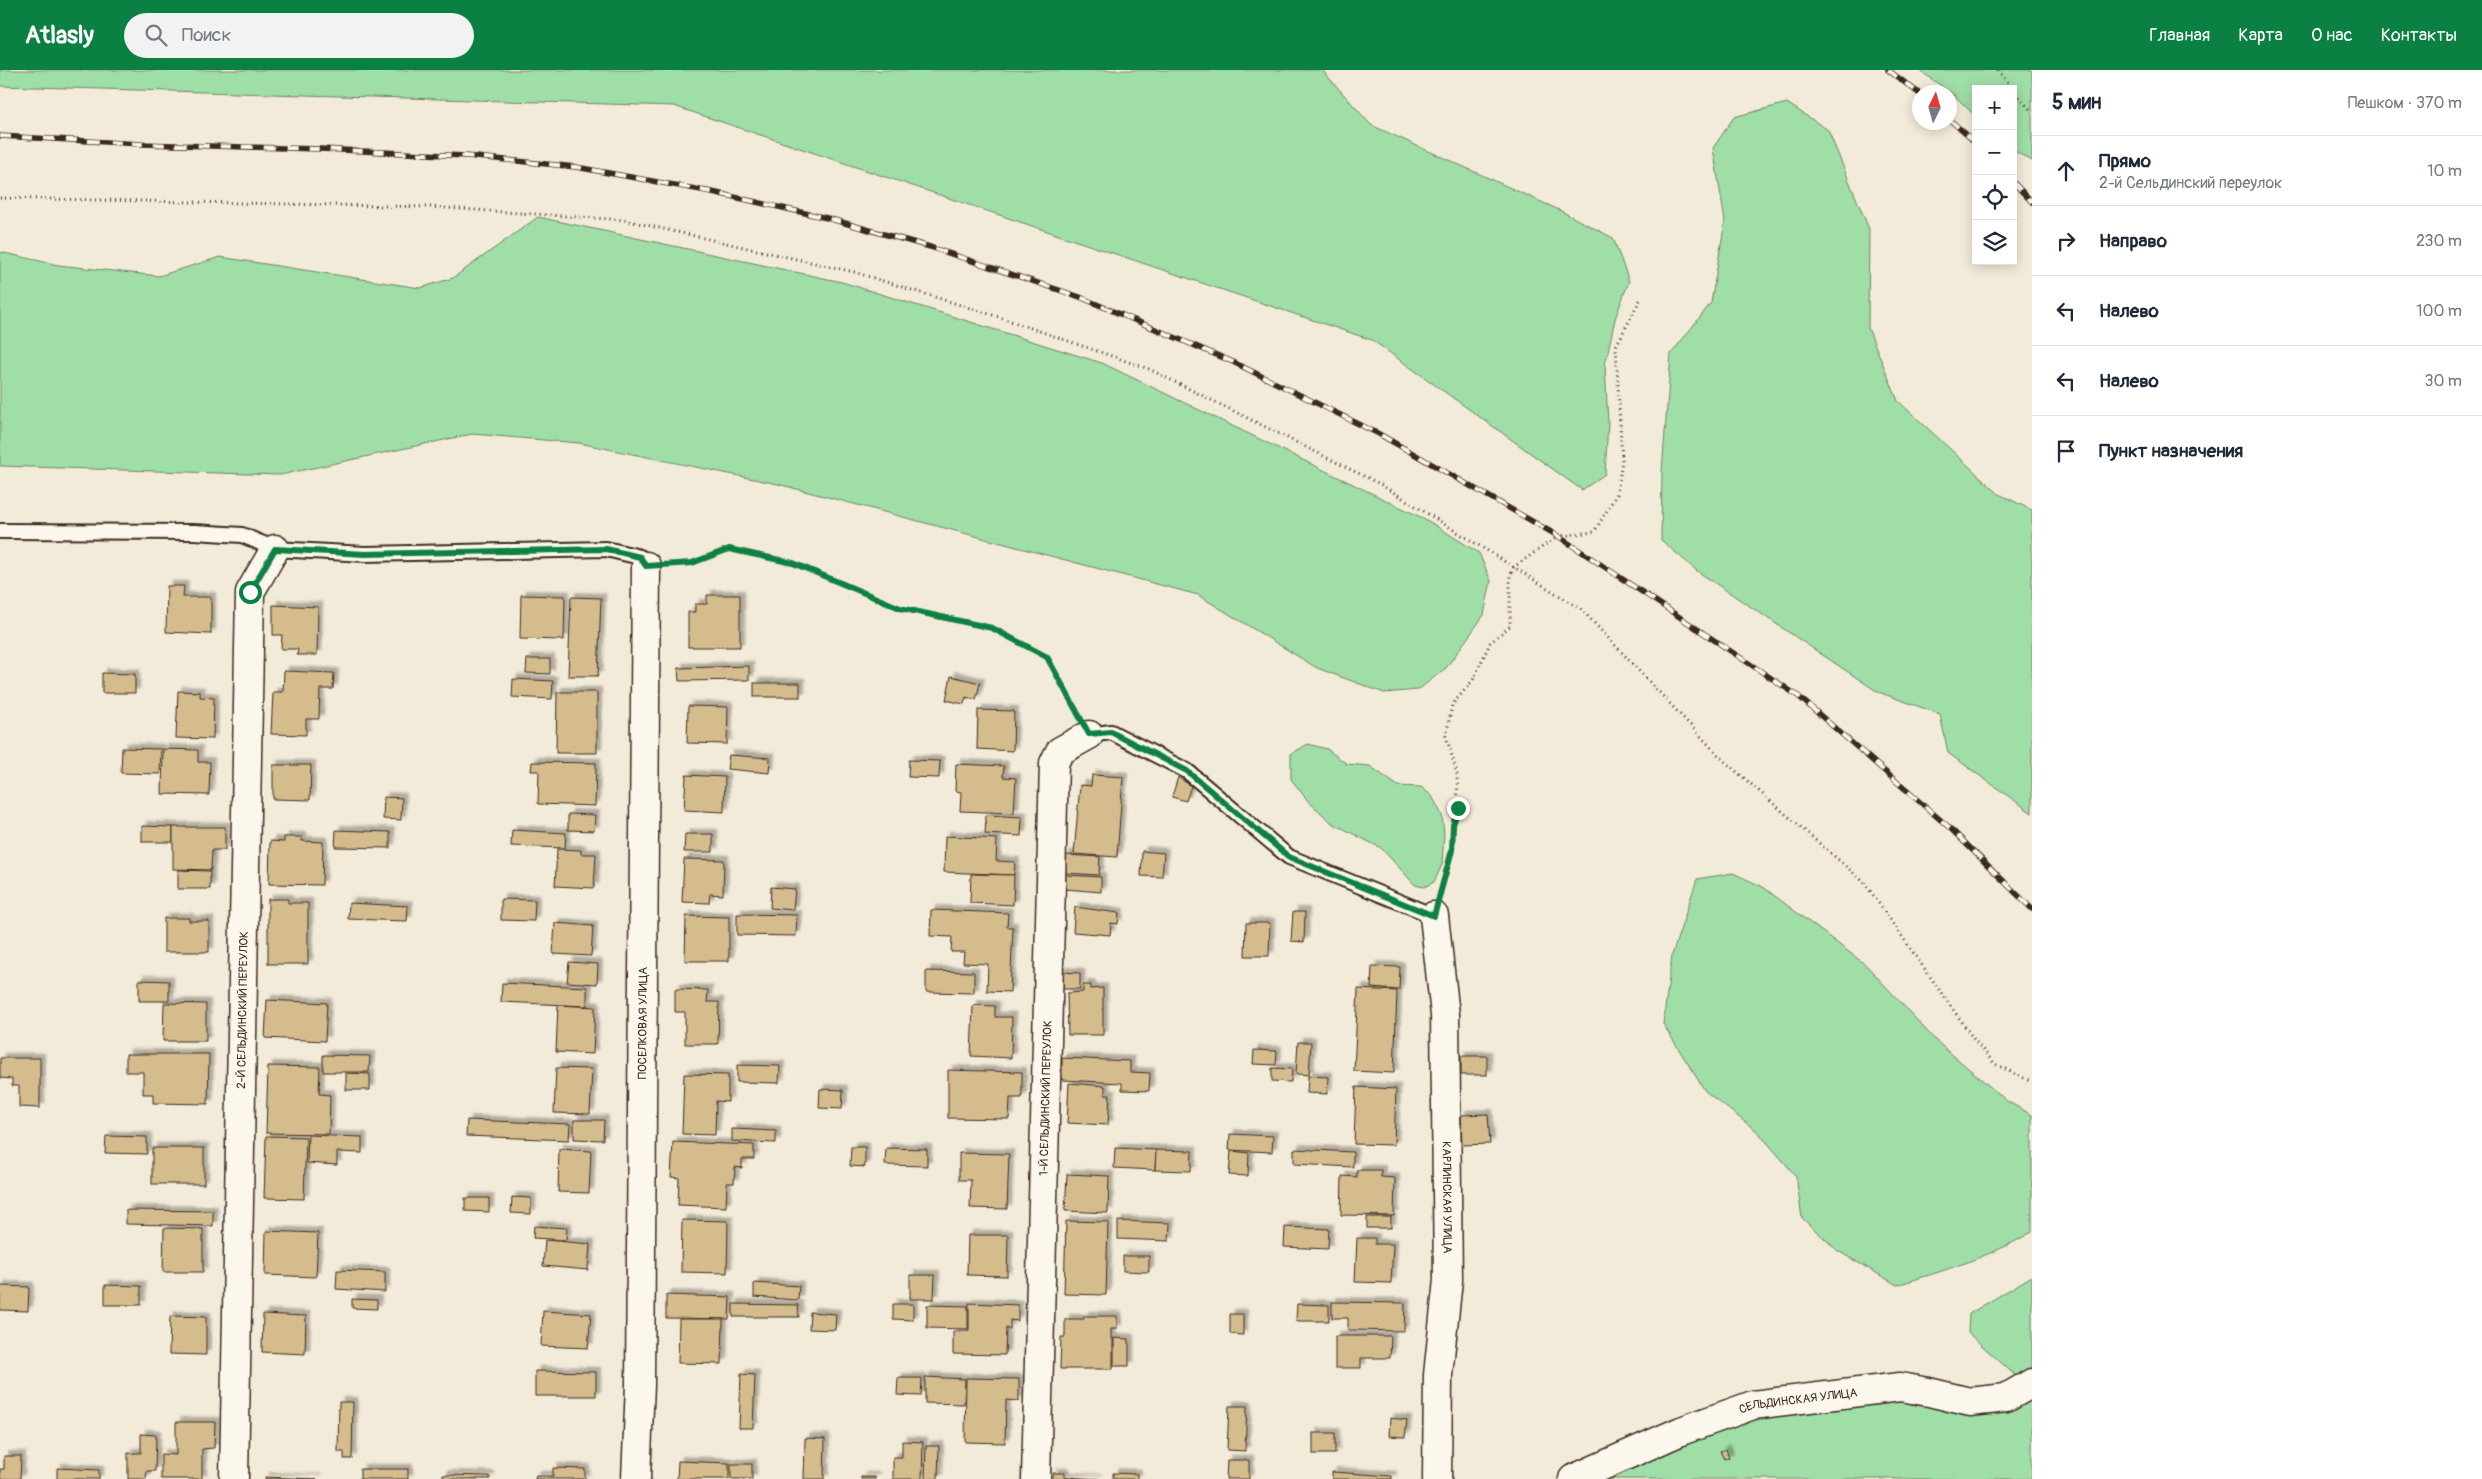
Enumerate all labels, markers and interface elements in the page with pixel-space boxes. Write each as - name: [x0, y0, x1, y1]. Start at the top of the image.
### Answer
- search box: [124, 13, 474, 58]
- text: Atlasly: [25, 21, 94, 50]
- icon: search: [142, 21, 170, 49]
- text: Поиск: [182, 23, 231, 47]
- text: Главная: [2149, 24, 2210, 47]
- text: Карта: [2238, 24, 2283, 47]
- text: О нас: [2311, 24, 2353, 47]
- text: Контакты: [2381, 24, 2457, 47]
- north arrow: [1912, 85, 1957, 130]
- map controls: [1972, 85, 2017, 265]
- button: +: [1972, 85, 2017, 130]
- text: 5 мин: [2052, 89, 2102, 116]
- text: Пешком · 370 m: [2348, 93, 2462, 113]
- button: −: [1972, 130, 2017, 175]
- text: Прямо: [2099, 149, 2151, 173]
- icon: ahead: [2052, 157, 2080, 185]
- text: 10 m: [2427, 161, 2462, 181]
- text: 2-й Сельдинский переулок: [2099, 173, 2282, 193]
- button: locate: [1972, 175, 2017, 220]
- button: layers: [1972, 220, 2017, 265]
- icon: right: [2052, 227, 2080, 255]
- text: Направо: [2099, 229, 2167, 253]
- text: 230 m: [2416, 231, 2462, 251]
- icon: left: [2052, 297, 2080, 325]
- text: Налево: [2099, 299, 2159, 323]
- text: 100 m: [2416, 301, 2462, 321]
- icon: left: [2052, 367, 2080, 395]
- text: Налево: [2099, 369, 2159, 393]
- text: 30 m: [2424, 371, 2462, 391]
- icon: arrive: [2052, 437, 2080, 465]
- text: Пункт назначения: [2099, 439, 2243, 463]
- route start: [239, 581, 262, 604]
- route end: [1447, 797, 1470, 820]
- street label: 2-Й СЕЛЬДИНСКИЙ ПЕРЕУЛОК: [234, 931, 251, 1089]
- street label: ПОСЕЛКОВАЯ УЛИЦА: [635, 967, 651, 1079]
- street label: 1-Й СЕЛЬДИНСКИЙ ПЕРЕУЛОК: [1036, 1020, 1055, 1176]
- street label: КАРЛИНСКАЯ УЛИЦА: [1439, 1141, 1455, 1254]
- street label: СЕЛЬДИНСКАЯ УЛИЦА: [1737, 1385, 1858, 1417]

